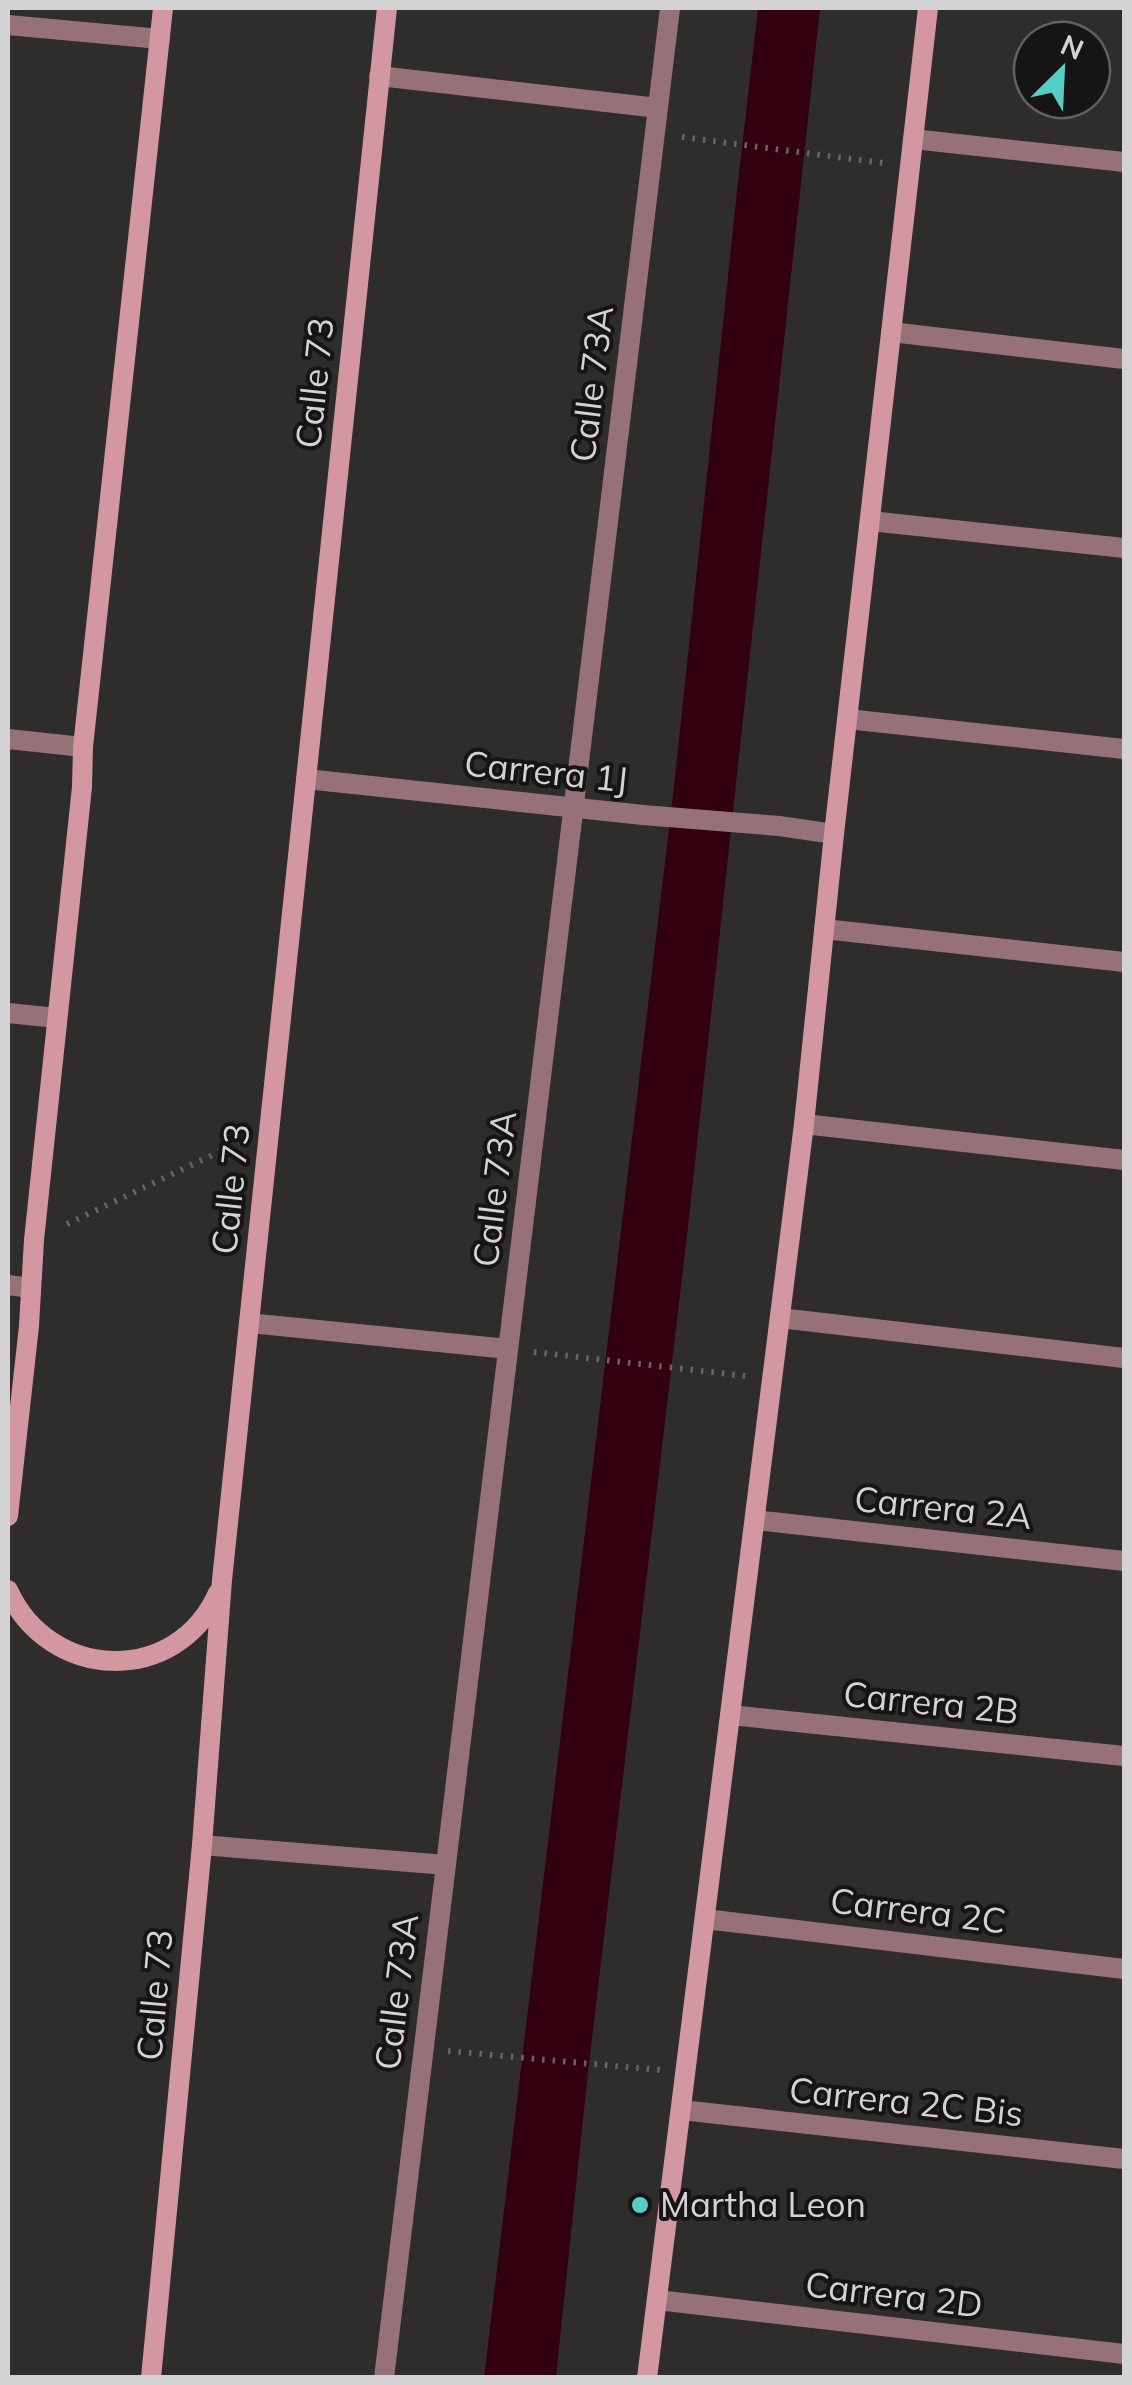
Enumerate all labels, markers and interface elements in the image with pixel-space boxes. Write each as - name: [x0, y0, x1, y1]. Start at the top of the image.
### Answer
- north arrow: [1012, 20, 1112, 120]
- text: N: [1056, 26, 1089, 67]
- street label: Calle 73A: [560, 303, 622, 464]
- street label: Calle 73: [285, 315, 343, 450]
- street label: Carrera 1J: [462, 741, 630, 801]
- street label: Calle 73A: [463, 1108, 525, 1269]
- street label: Calle 73: [201, 1121, 259, 1256]
- street label: Carrera 2A: [852, 1476, 1034, 1538]
- street label: Carrera 2B: [841, 1671, 1021, 1733]
- street label: Carrera 2C: [828, 1877, 1008, 1943]
- street label: Calle 73A: [365, 1911, 427, 2072]
- street label: Calle 73: [126, 1928, 182, 2062]
- street label: Carrera 2C Bis: [787, 2067, 1025, 2135]
- place label: Martha Leon: [660, 2182, 866, 2226]
- marker: Martha Leon: [629, 2194, 651, 2216]
- street label: Carrera 2D: [803, 2261, 985, 2327]

